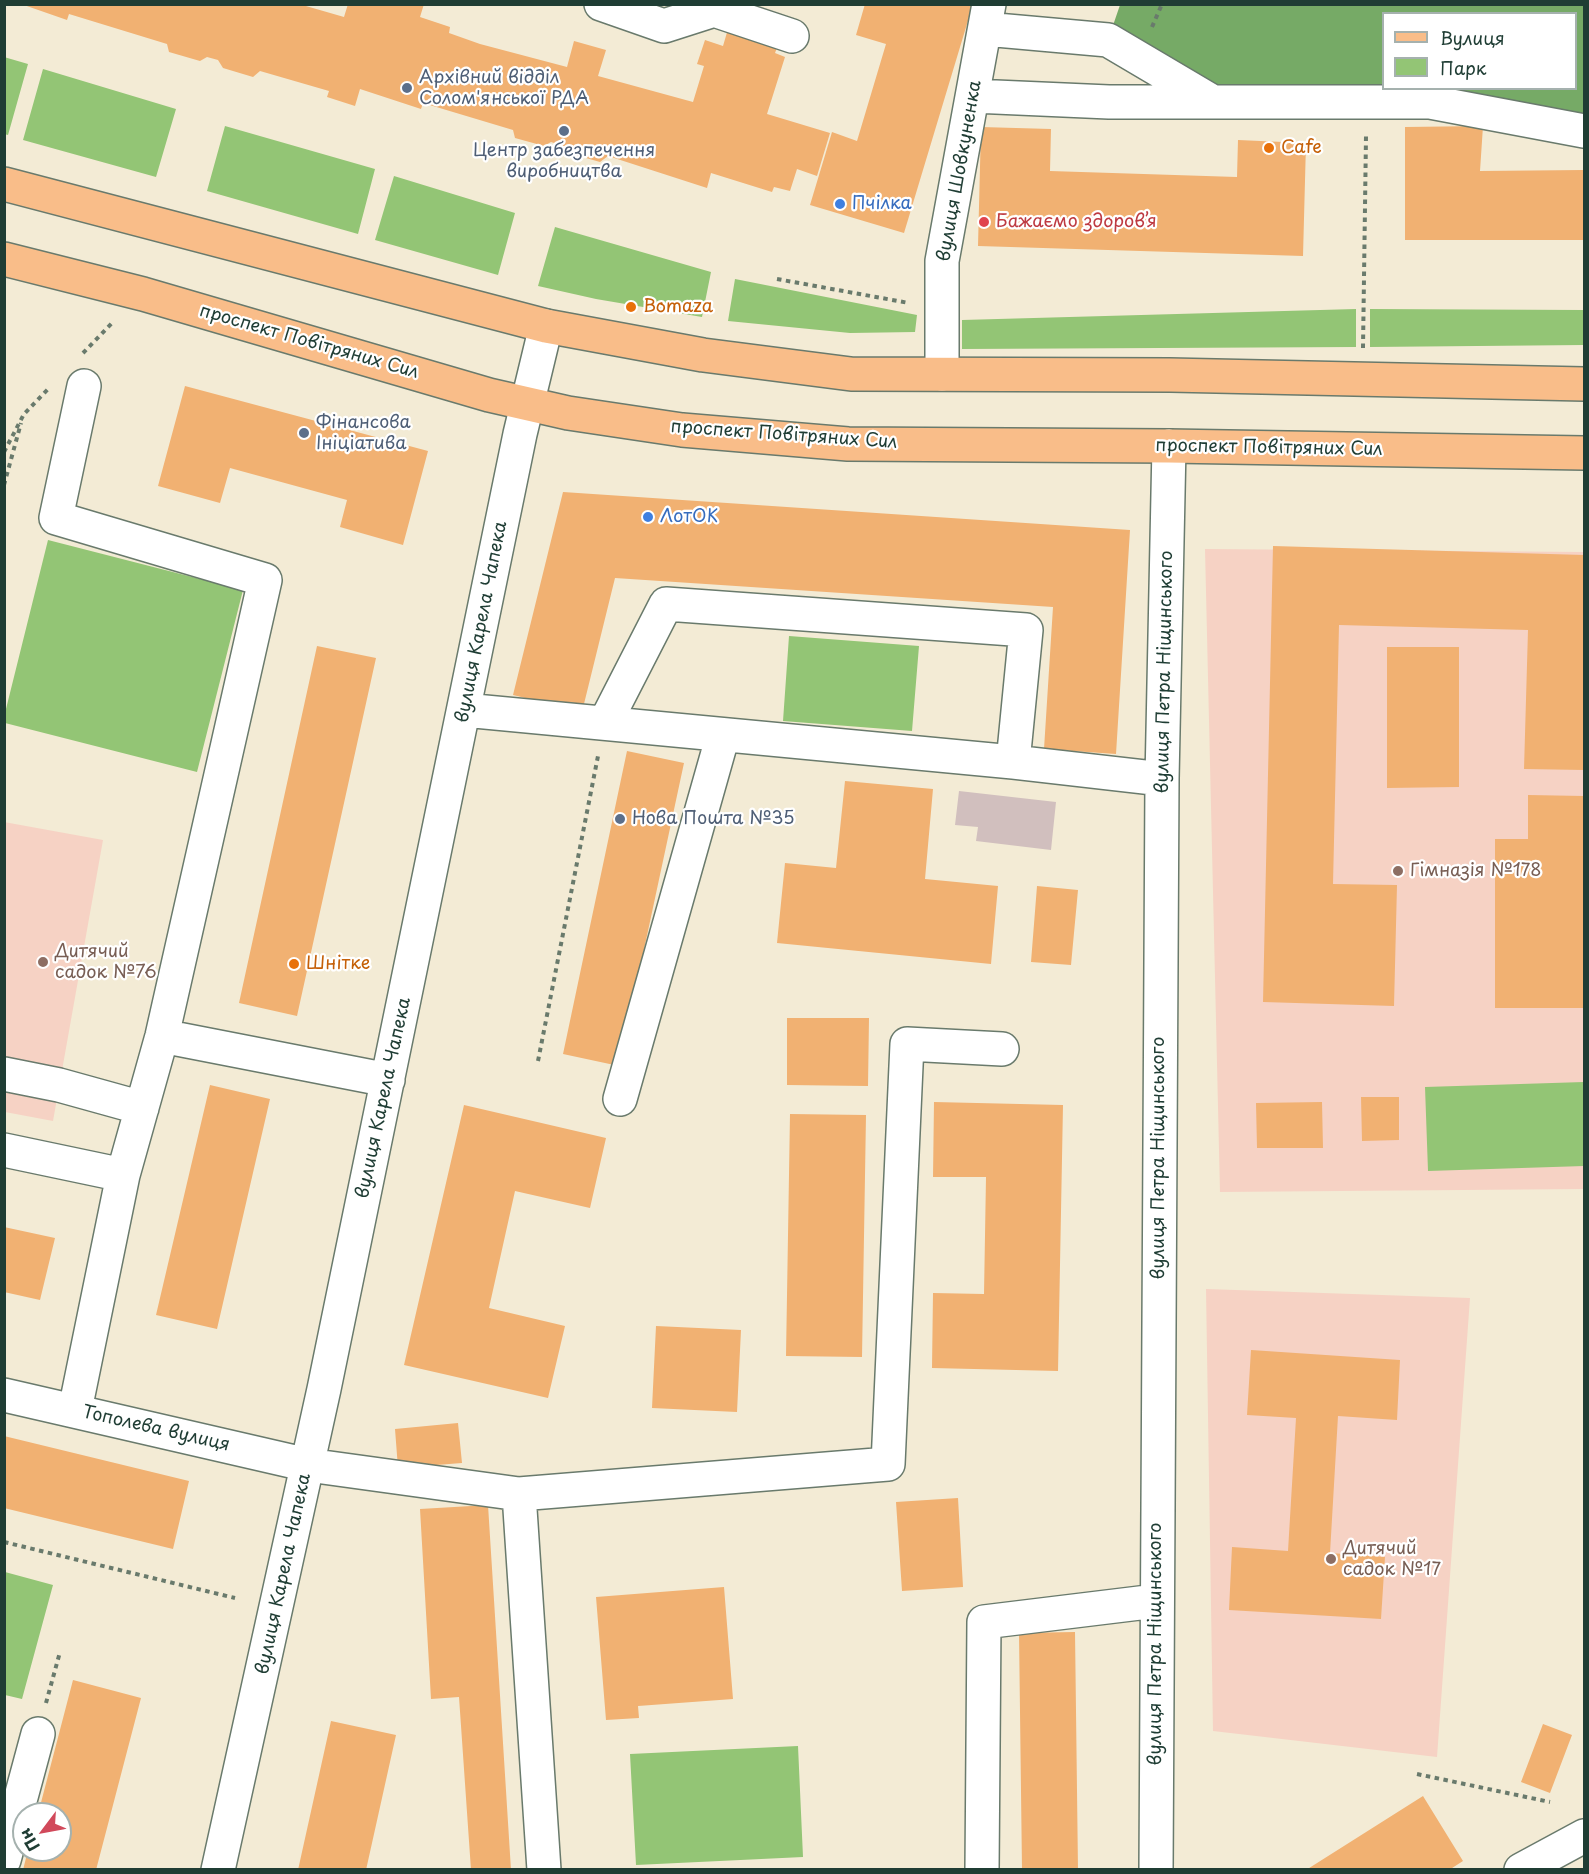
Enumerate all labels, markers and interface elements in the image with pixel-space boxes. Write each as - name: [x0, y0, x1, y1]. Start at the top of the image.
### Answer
- legend: [1382, 12, 1577, 90]
- text: Вулиця: [1440, 24, 1505, 51]
- text: Парк: [1440, 54, 1486, 81]
- place label: Архівний відділ Солом'янської РДА: [419, 67, 589, 110]
- street label: вулиця Шовкуненка: [933, 79, 987, 263]
- marker: Архівний відділ Солом'янської РДА: [400, 81, 414, 95]
- marker: Центр забезпечення виробництва: [557, 124, 571, 138]
- place label: Cafe: [1281, 137, 1322, 159]
- place label: Центр забезпечення виробництва: [473, 140, 655, 182]
- marker: Cafe: [1262, 141, 1276, 155]
- place label: Пчілка: [852, 193, 912, 215]
- marker: Пчілка: [833, 197, 847, 211]
- place label: Бажаємо здоровʼя: [996, 211, 1157, 233]
- marker: Бажаємо здоровʼя: [977, 215, 991, 229]
- place label: Bomaza: [643, 296, 713, 318]
- street label: проспект Повітряних Сил: [197, 300, 421, 384]
- marker: Bomaza: [624, 300, 638, 314]
- place label: Фінансова Ініціатива: [316, 412, 411, 454]
- street label: проспект Повітряних Сил: [670, 416, 898, 454]
- marker: Фінансова Ініціатива: [297, 426, 311, 440]
- street label: проспект Повітряних Сил: [1155, 435, 1383, 461]
- place label: ЛотОК: [660, 506, 718, 528]
- marker: ЛотОК: [641, 510, 655, 524]
- street label: вулиця Карела Чапека: [452, 519, 512, 725]
- street label: вулиця Петра Ніщинського: [1152, 550, 1178, 794]
- place label: Нова Пошта №35: [632, 808, 795, 830]
- marker: Нова Пошта №35: [613, 812, 627, 826]
- place label: Гімназія №178: [1410, 860, 1542, 882]
- marker: Гімназія №178: [1391, 864, 1405, 878]
- place label: Дитячий садок №76: [55, 941, 157, 984]
- place label: Шнітке: [306, 953, 370, 975]
- marker: Дитячий садок №76: [36, 955, 50, 969]
- marker: Шнітке: [287, 957, 301, 971]
- street label: вулиця Карела Чапека: [352, 996, 416, 1200]
- street label: вулиця Петра Ніщинського: [1148, 1037, 1170, 1279]
- street label: Тополева вулиця: [80, 1402, 232, 1456]
- street label: вулиця Карела Чапека: [252, 1472, 316, 1676]
- street label: вулиця Петра Ніщинського: [1145, 1523, 1167, 1765]
- place label: Дитячий садок №17: [1343, 1538, 1441, 1580]
- marker: Дитячий садок №17: [1324, 1552, 1338, 1566]
- north arrow: [12, 1802, 72, 1862]
- text: Пн: [12, 1824, 45, 1857]

